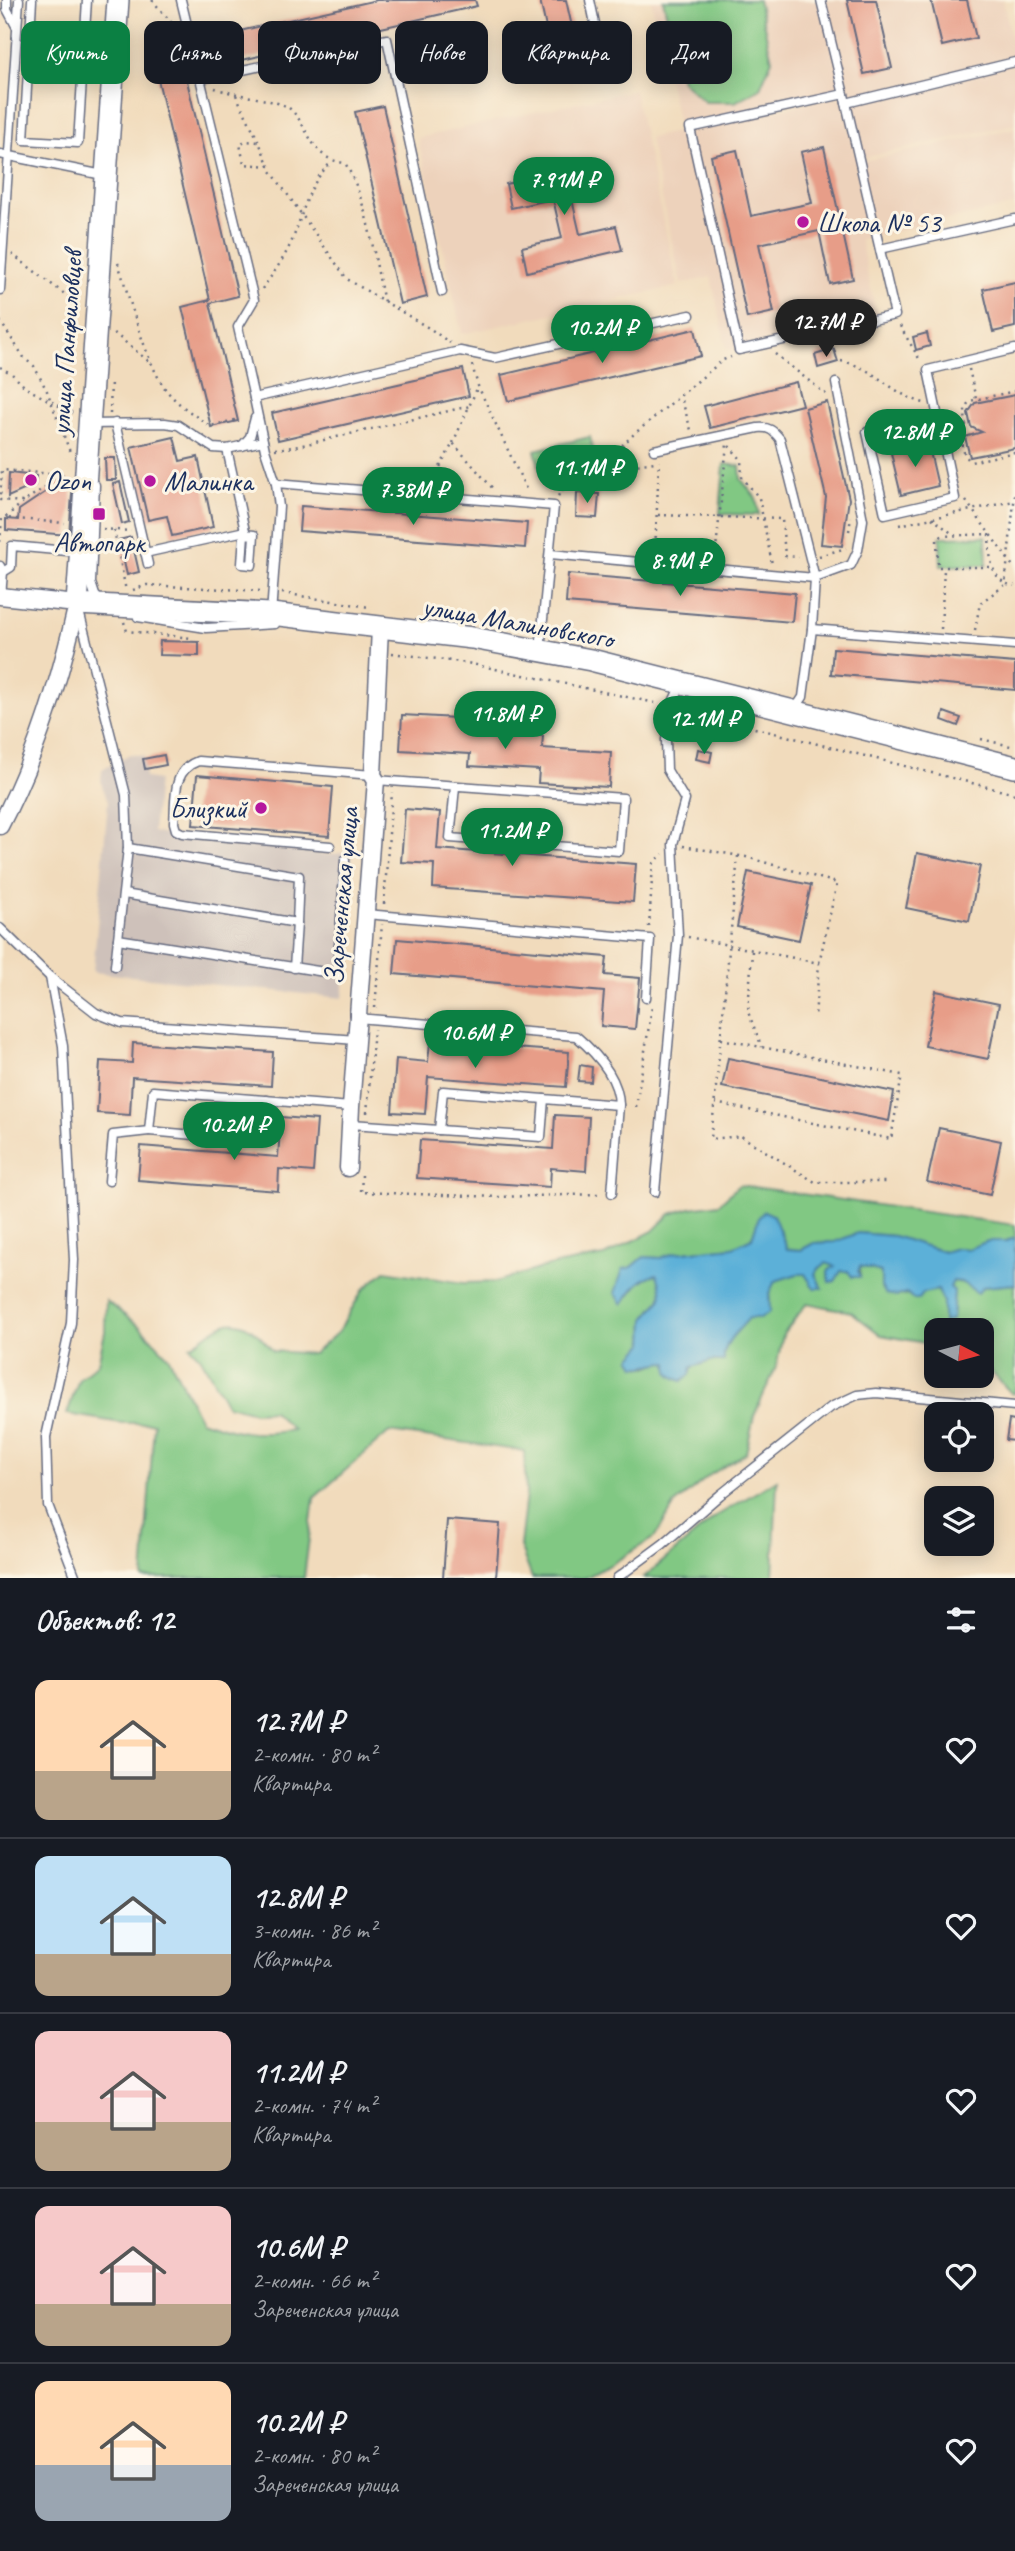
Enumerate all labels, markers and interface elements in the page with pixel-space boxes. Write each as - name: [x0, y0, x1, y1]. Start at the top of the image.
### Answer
- chip: Купить: [21, 21, 130, 84]
- chip: Снять: [144, 21, 244, 84]
- chip: Фильтры: [258, 21, 381, 84]
- chip: Новое: [395, 21, 488, 84]
- chip: Квартира: [502, 21, 632, 84]
- chip: Дом: [646, 21, 732, 84]
- pin: 7.91M ₽: [499, 158, 629, 217]
- text: 7.91M ₽: [529, 165, 599, 194]
- place label: Школа № 53: [817, 205, 943, 240]
- marker: Школа № 53: [795, 214, 811, 230]
- street label: улица Панфиловцев: [42, 245, 90, 439]
- pin: 12.7M ₽: [761, 300, 891, 359]
- pin: 10.2M ₽: [537, 306, 667, 365]
- text: 12.7M ₽: [791, 307, 861, 336]
- text: 10.2M ₽: [567, 313, 637, 342]
- pin: 12.8M ₽: [850, 410, 980, 469]
- text: 12.8M ₽: [880, 417, 950, 446]
- pin: 11.1M ₽: [522, 446, 652, 505]
- text: 11.1M ₽: [552, 453, 622, 482]
- place label: Ozon: [45, 463, 91, 498]
- place label: Малинка: [164, 464, 255, 499]
- pin: 7.38M ₽: [348, 468, 478, 527]
- marker: Ozon: [23, 472, 39, 488]
- marker: Малинка: [142, 473, 158, 489]
- text: 7.38M ₽: [378, 475, 448, 504]
- marker: Автопарк: [91, 506, 107, 522]
- place label: Автопарк: [53, 525, 147, 560]
- pin: 8.9M ₽: [623, 538, 737, 598]
- text: 8.9M ₽: [650, 546, 710, 575]
- street label: улица Малиновского: [418, 588, 619, 657]
- pin: 11.8M ₽: [440, 692, 570, 751]
- pin: 12.1M ₽: [639, 696, 769, 756]
- text: 11.8M ₽: [470, 699, 540, 728]
- text: 12.1M ₽: [669, 704, 739, 733]
- place label: Близкий: [169, 791, 248, 826]
- marker: Близкий: [253, 800, 269, 816]
- street label: Зареченская улица: [316, 804, 366, 986]
- pin: 11.2M ₽: [447, 808, 577, 868]
- text: 11.2M ₽: [477, 816, 547, 845]
- pin: 10.6M ₽: [410, 1010, 540, 1070]
- text: 10.6M ₽: [440, 1018, 510, 1047]
- pin: 10.2M ₽: [169, 1102, 299, 1162]
- text: 10.2M ₽: [199, 1110, 269, 1139]
- north arrow: [924, 1318, 994, 1388]
- map controls: [924, 1318, 994, 1556]
- button: locate: [924, 1402, 994, 1472]
- button: layers: [924, 1486, 994, 1556]
- text: Объектов: 12: [35, 1601, 174, 1639]
- icon: filters: [942, 1601, 980, 1639]
- text: 12.7M ₽: [252, 1702, 343, 1740]
- icon: home: [91, 1708, 175, 1792]
- icon: heart: [942, 1731, 980, 1769]
- text: 2-комн. · 80 m²: [252, 1740, 376, 1769]
- text: Квартира: [252, 1769, 330, 1798]
- text: 12.8M ₽: [252, 1878, 343, 1916]
- icon: home: [91, 1884, 175, 1968]
- icon: heart: [942, 1907, 980, 1945]
- text: 3-комн. · 86 m²: [252, 1916, 376, 1945]
- text: Квартира: [252, 1945, 330, 1974]
- text: 11.2M ₽: [252, 2053, 343, 2091]
- icon: home: [91, 2059, 175, 2143]
- icon: heart: [942, 2082, 980, 2120]
- text: 2-комн. · 74 m²: [252, 2091, 376, 2120]
- text: Квартира: [252, 2120, 330, 2149]
- text: 10.6M ₽: [252, 2228, 344, 2266]
- icon: home: [91, 2234, 175, 2318]
- icon: heart: [942, 2257, 980, 2295]
- text: 2-комн. · 66 m²: [252, 2266, 376, 2295]
- text: Зареченская улица: [252, 2295, 398, 2324]
- text: 10.2M ₽: [252, 2403, 343, 2441]
- icon: home: [91, 2409, 175, 2493]
- icon: heart: [942, 2432, 980, 2470]
- text: 2-комн. · 80 m²: [252, 2441, 376, 2470]
- text: Зареченская улица: [252, 2470, 398, 2499]

